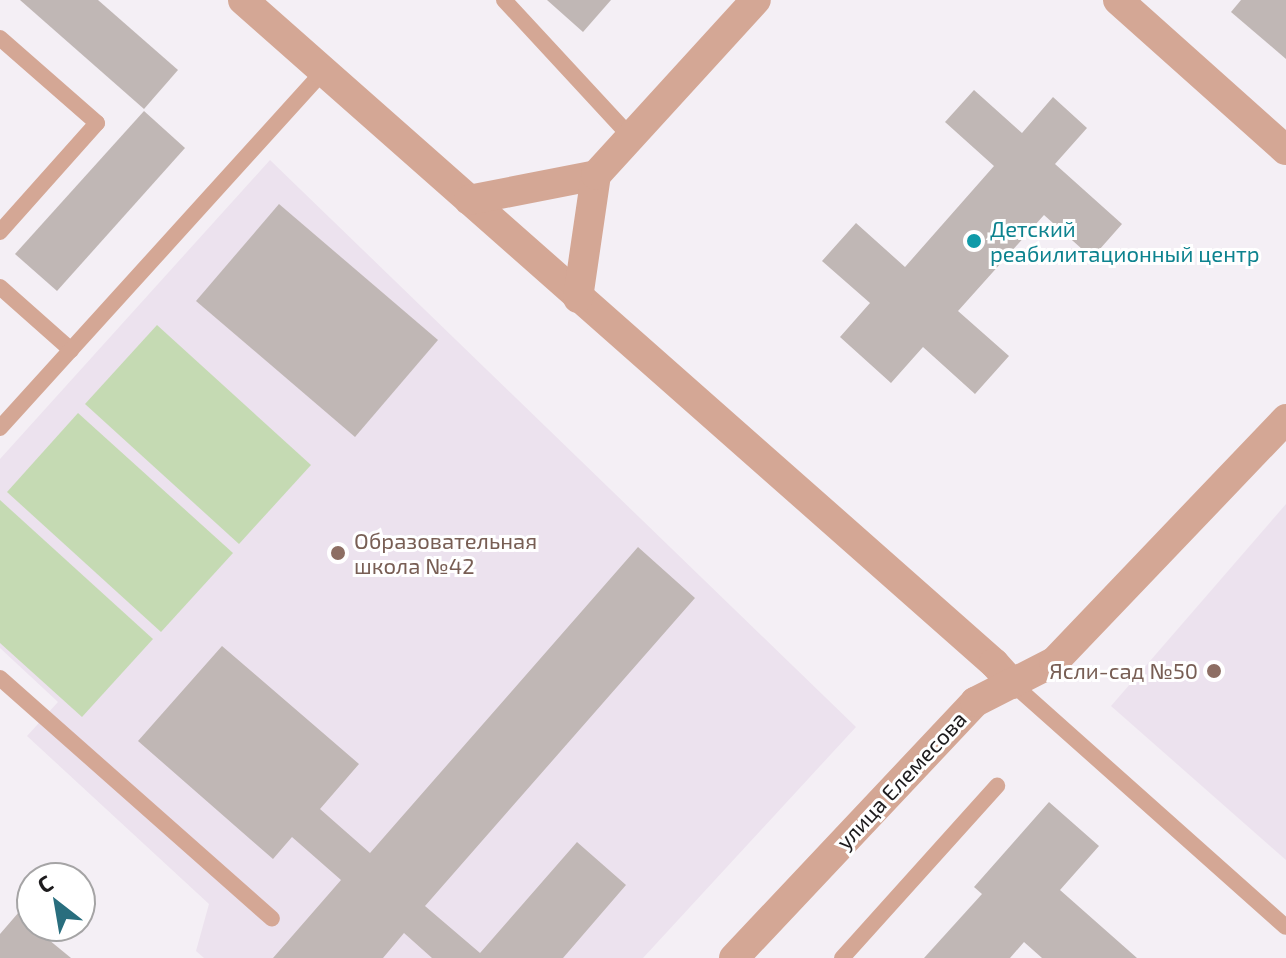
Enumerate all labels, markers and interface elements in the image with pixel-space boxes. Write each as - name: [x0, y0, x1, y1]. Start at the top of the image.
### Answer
- place label: Детский реабилитационный центр: [990, 215, 1260, 266]
- marker: Детский реабилитационный центр: [965, 232, 983, 250]
- place label: Образовательная школа №42: [354, 527, 537, 578]
- marker: Образовательная школа №42: [329, 544, 347, 562]
- place label: Ясли-сад №50: [1049, 658, 1198, 684]
- marker: Ясли-сад №50: [1205, 662, 1223, 680]
- street label: улица Елемесова: [830, 706, 972, 854]
- north arrow: [16, 862, 96, 942]
- text: С: [32, 869, 57, 898]

